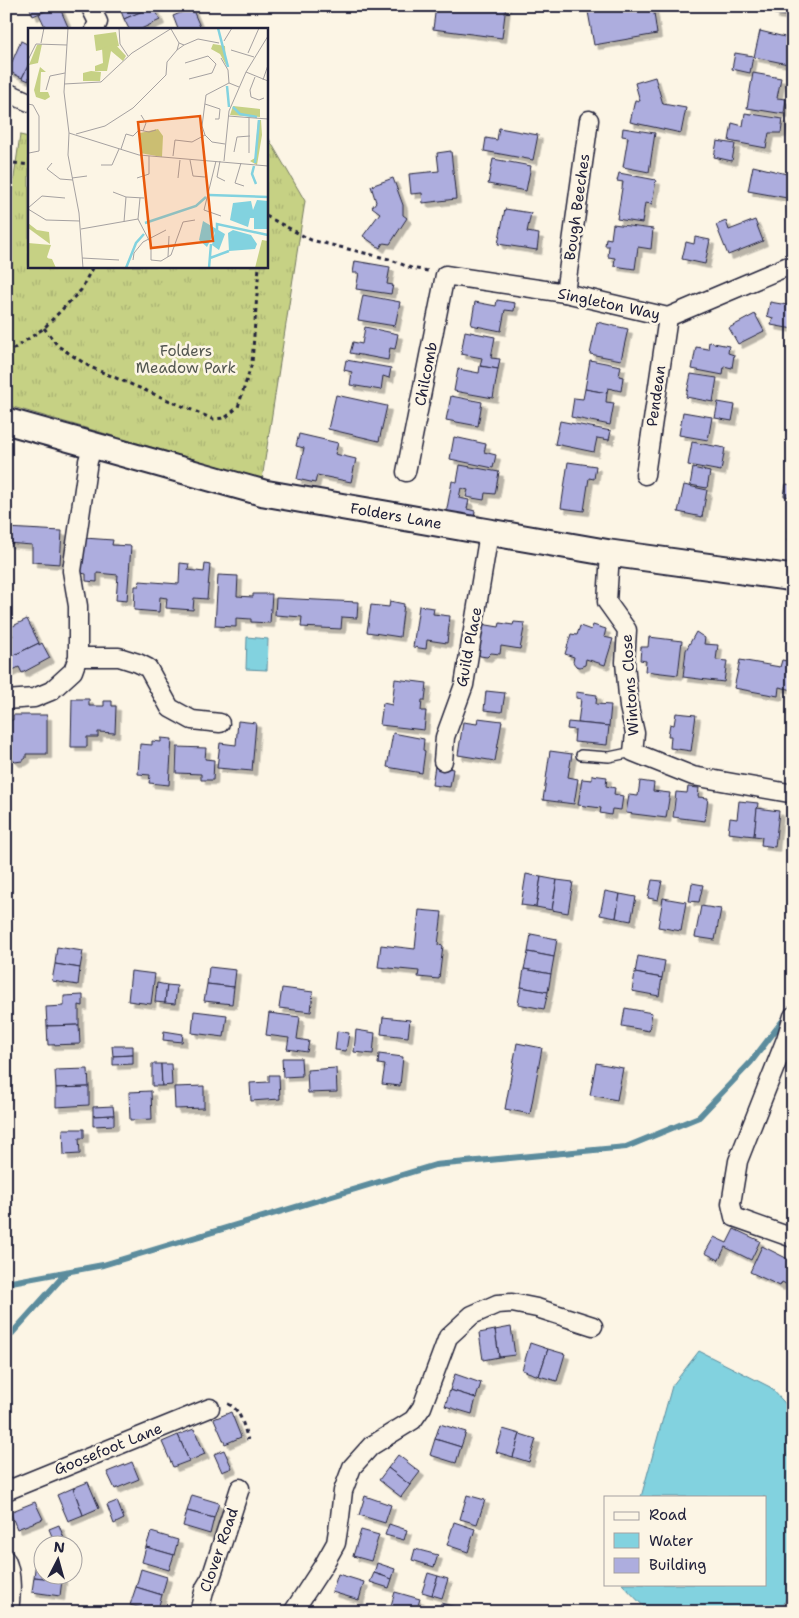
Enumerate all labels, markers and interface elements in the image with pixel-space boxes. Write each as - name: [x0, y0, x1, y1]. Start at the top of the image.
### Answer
- inset map: [28, 28, 268, 268]
- street label: Bough Beeches: [560, 152, 594, 262]
- street label: Singleton Way: [556, 283, 662, 325]
- street label: Chilcomb: [410, 340, 442, 408]
- park label: Folders Meadow Park: [136, 341, 236, 378]
- street label: Pendean: [642, 364, 670, 428]
- street label: Folders Lane: [349, 498, 443, 534]
- street label: Guild Place: [451, 605, 487, 689]
- street label: Wintons Close: [616, 633, 644, 737]
- street label: Goosefoot Lane: [51, 1418, 165, 1480]
- legend: [604, 1496, 766, 1586]
- street label: Clover Road: [195, 1505, 243, 1595]
- text: Road: [649, 1505, 687, 1525]
- text: Water: [649, 1531, 693, 1551]
- north arrow: [32, 1536, 82, 1586]
- text: N: [53, 1538, 66, 1557]
- text: Building: [649, 1555, 706, 1575]

